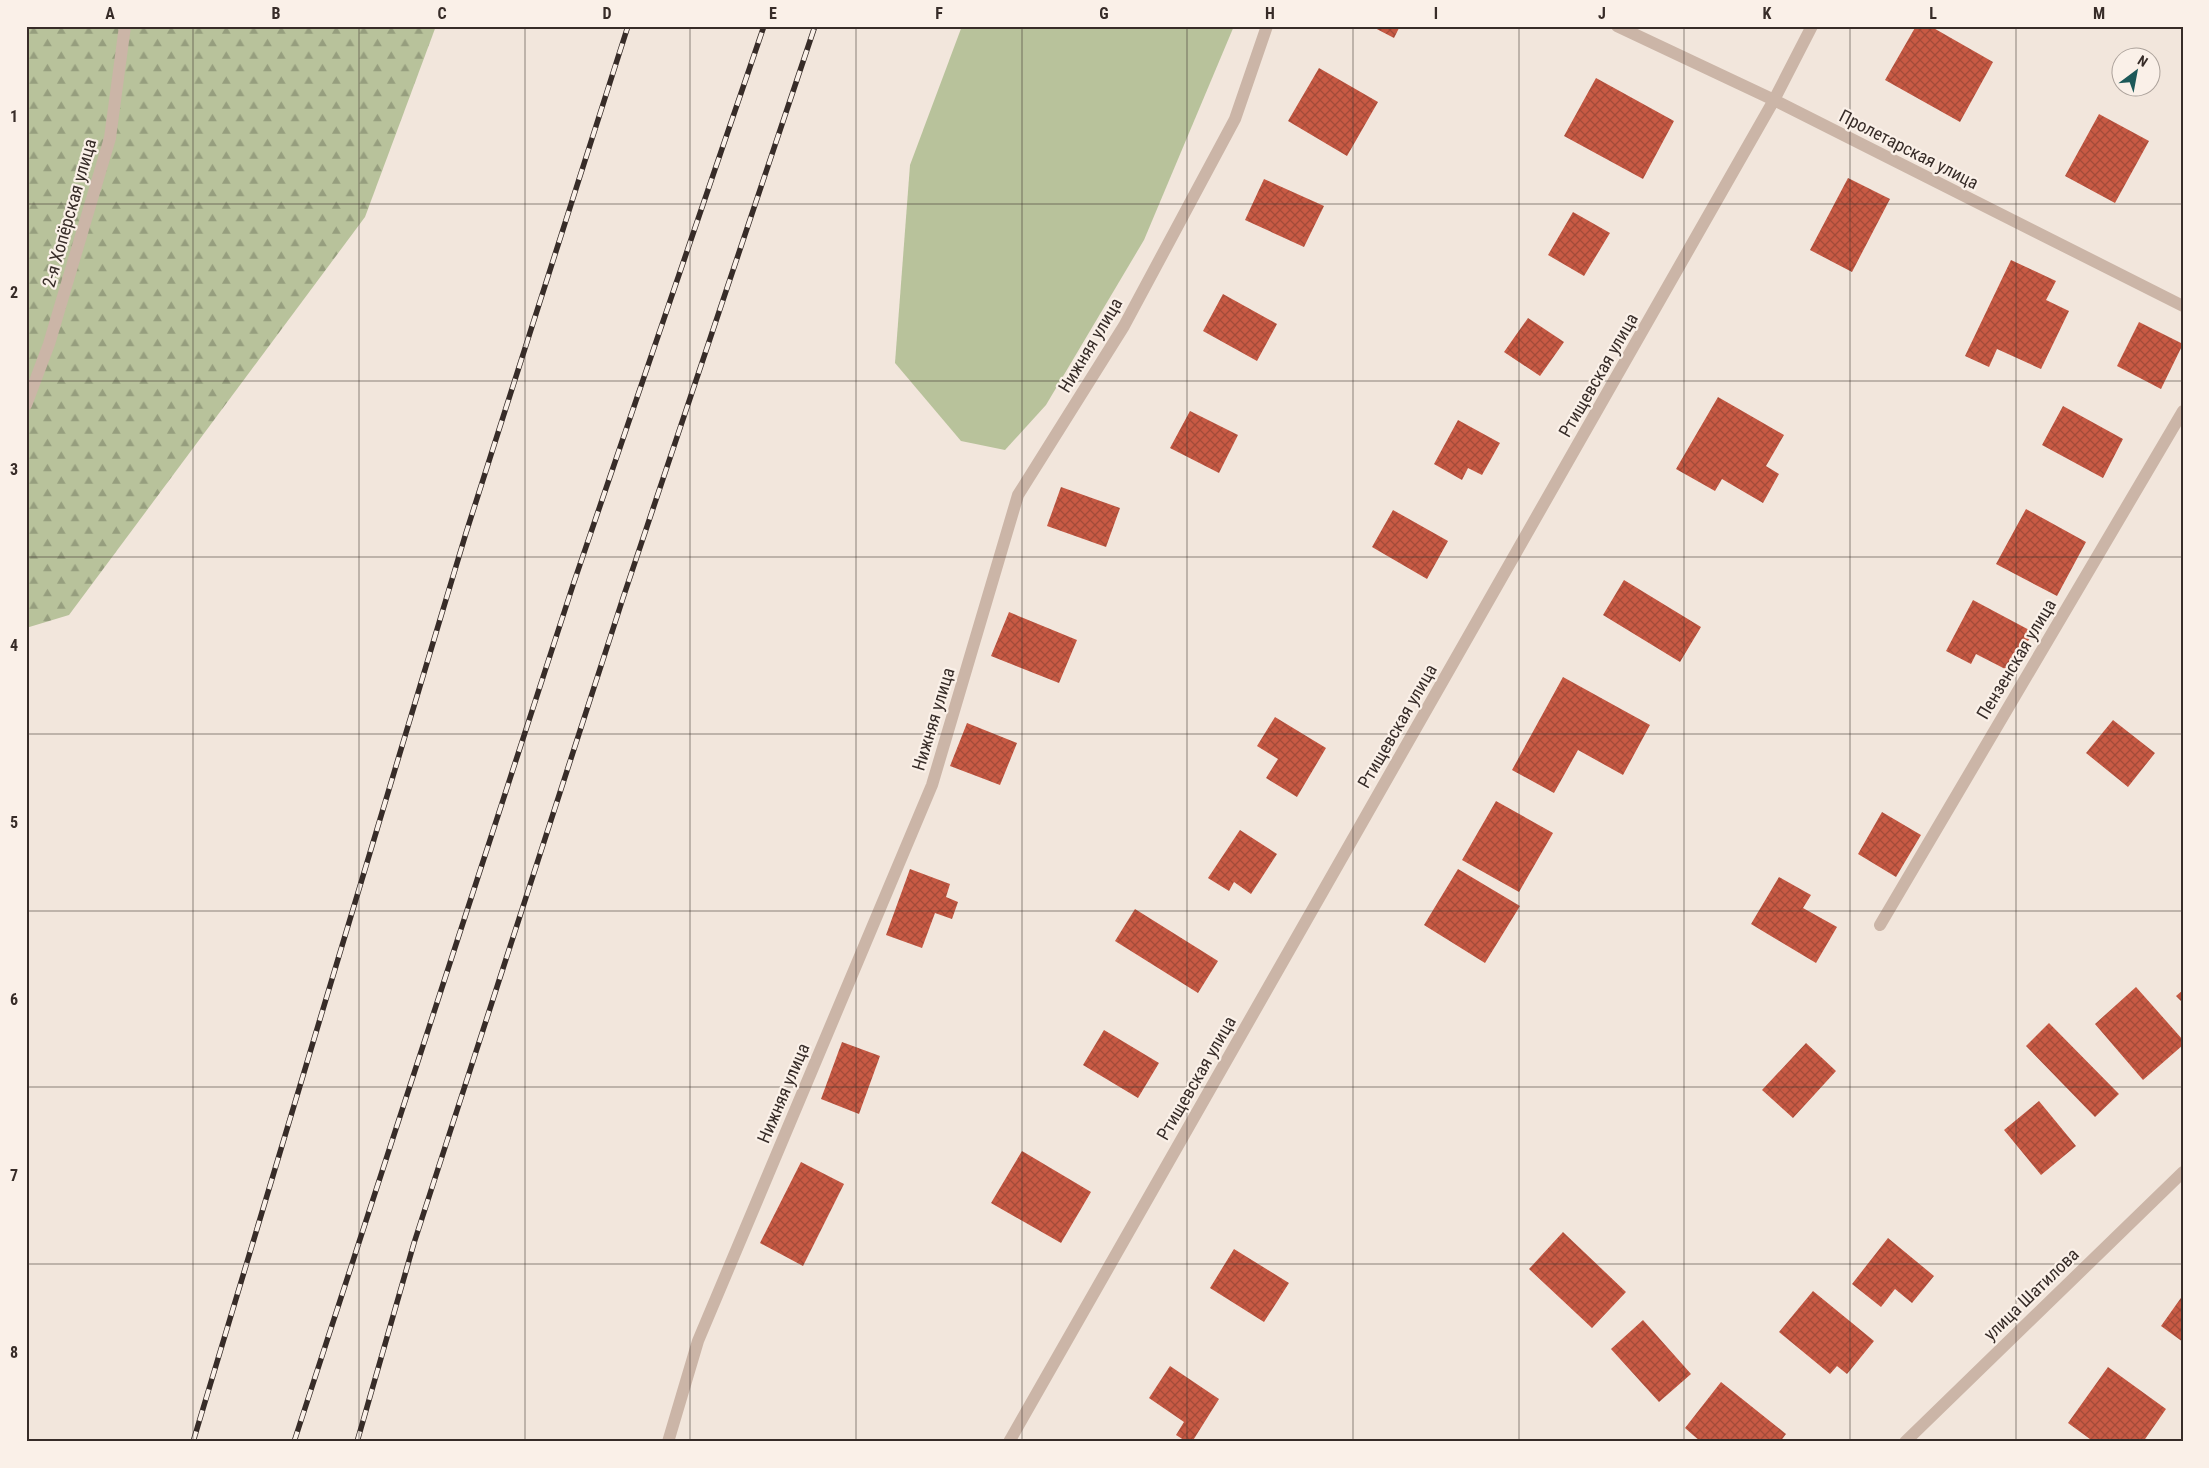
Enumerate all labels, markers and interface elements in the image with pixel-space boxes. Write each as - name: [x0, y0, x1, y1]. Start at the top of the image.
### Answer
- text: A: [105, 4, 115, 23]
- text: B: [272, 4, 281, 23]
- text: C: [437, 4, 447, 23]
- text: D: [602, 4, 612, 23]
- text: E: [769, 4, 777, 23]
- text: F: [935, 4, 943, 23]
- text: G: [1099, 4, 1109, 23]
- text: H: [1265, 4, 1275, 23]
- text: I: [1434, 4, 1438, 23]
- text: J: [1598, 4, 1606, 23]
- text: K: [1763, 4, 1772, 23]
- text: L: [1929, 4, 1937, 23]
- text: M: [2093, 4, 2105, 23]
- north arrow: [2112, 48, 2162, 98]
- text: N: [2135, 52, 2151, 70]
- street label: Пролетарская улица: [1836, 105, 1982, 193]
- text: 1: [10, 107, 18, 126]
- street label: 2-я Хопёрская улица: [38, 136, 100, 290]
- text: 2: [10, 283, 18, 302]
- street label: Нижняя улица: [1054, 294, 1126, 396]
- street label: Ртищевская улица: [1554, 309, 1642, 441]
- text: 3: [10, 460, 18, 479]
- street label: Пензенская улица: [1972, 595, 2060, 723]
- text: 4: [10, 636, 18, 655]
- street label: Ртищевская улица: [1353, 660, 1441, 792]
- street label: Нижняя улица: [907, 665, 959, 773]
- text: 5: [10, 813, 18, 832]
- text: 6: [10, 990, 18, 1009]
- street label: Ртищевская улица: [1152, 1012, 1240, 1144]
- street label: Нижняя улица: [753, 1040, 813, 1146]
- text: 7: [10, 1166, 18, 1185]
- street label: улица Шатилова: [1979, 1244, 2083, 1344]
- text: 8: [10, 1343, 18, 1362]

